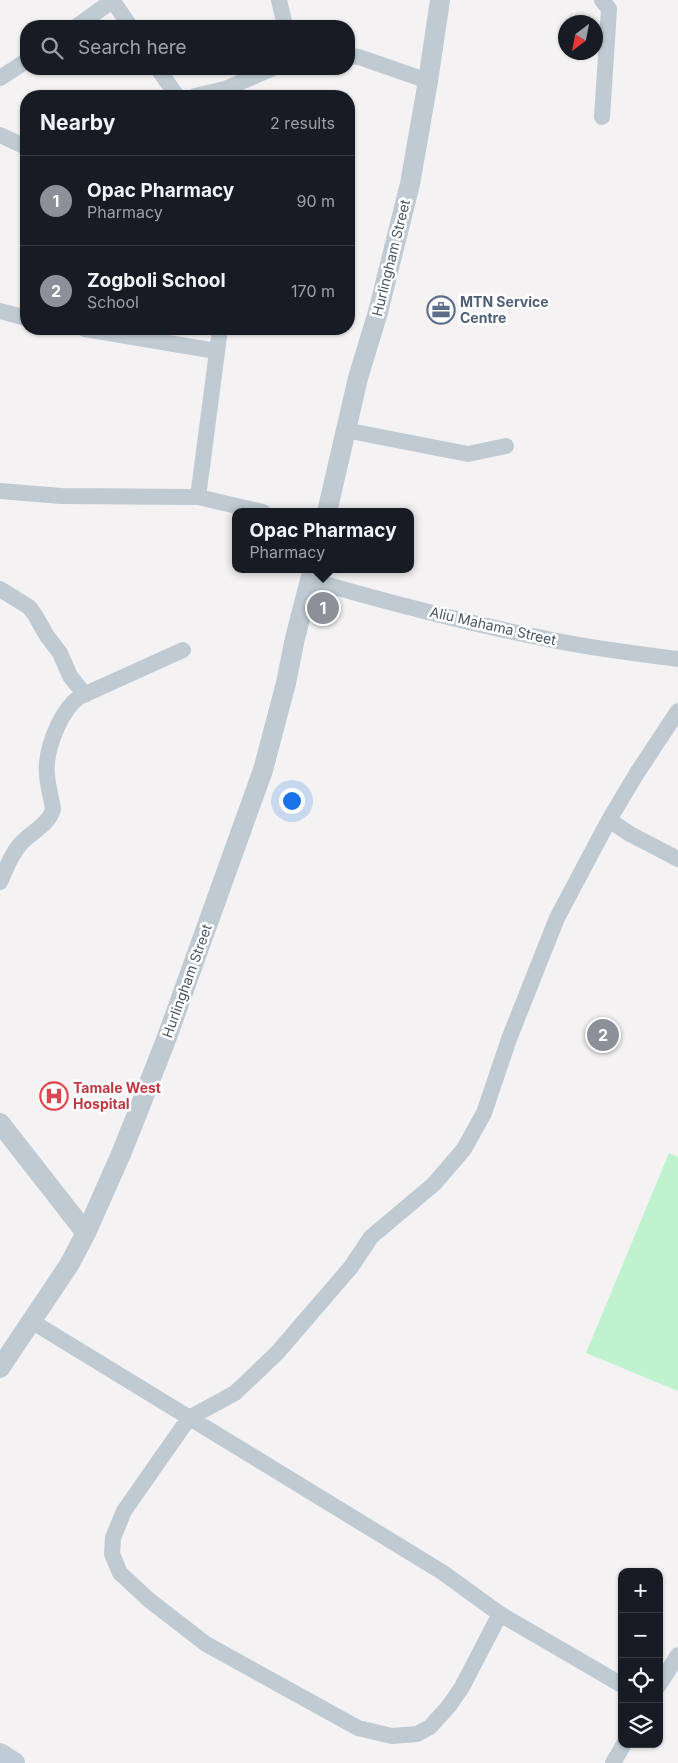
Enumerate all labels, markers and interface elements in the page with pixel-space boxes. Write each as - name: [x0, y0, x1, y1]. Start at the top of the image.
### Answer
- north arrow: [558, 15, 603, 60]
- search box: [20, 20, 355, 75]
- icon: search: [38, 34, 66, 62]
- text: Search here: [78, 36, 187, 59]
- text: Nearby: [40, 110, 115, 135]
- text: 2 results: [270, 113, 335, 133]
- text: Opac Pharmacy: [87, 179, 234, 202]
- text: 1: [53, 191, 59, 211]
- text: 90 m: [296, 191, 335, 211]
- street label: Hurlingham Street: [368, 197, 413, 318]
- text: Pharmacy: [87, 202, 163, 222]
- text: Zogboli School: [87, 269, 226, 292]
- text: 2: [51, 281, 61, 301]
- text: 170 m: [291, 281, 335, 301]
- text: School: [87, 292, 139, 312]
- place label: MTN Service Centre: [460, 293, 549, 326]
- office icon: MTN Service Centre: [426, 295, 456, 325]
- popup: [232, 508, 414, 573]
- text: Opac Pharmacy: [249, 519, 397, 542]
- text: Pharmacy: [249, 542, 325, 562]
- pin: 1: [307, 589, 339, 627]
- street label: Aliu Mahama Street: [428, 603, 558, 648]
- your location: [279, 788, 305, 814]
- street label: Hurlingham Street: [158, 921, 215, 1040]
- pin: 2: [587, 1016, 619, 1054]
- place label: Tamale West Hospital: [73, 1079, 161, 1112]
- hospital icon: Tamale West Hospital: [39, 1081, 69, 1111]
- map controls: [618, 1568, 663, 1748]
- button: +: [618, 1568, 663, 1613]
- button: −: [618, 1613, 663, 1658]
- button: locate: [618, 1658, 663, 1703]
- button: layers: [618, 1703, 663, 1748]

